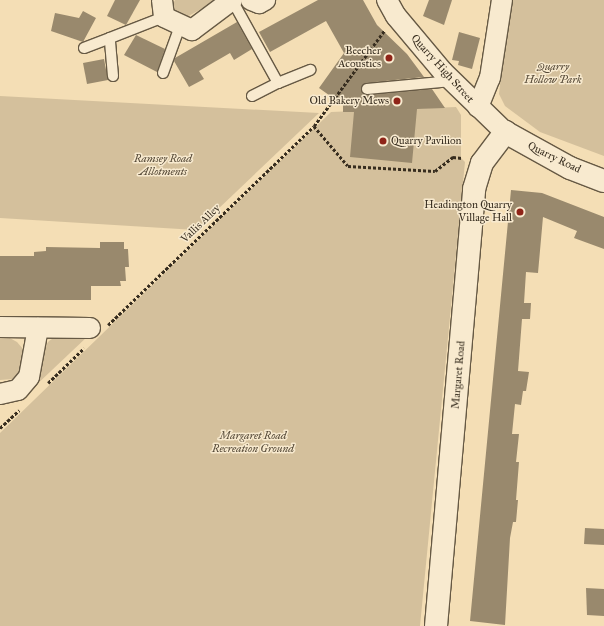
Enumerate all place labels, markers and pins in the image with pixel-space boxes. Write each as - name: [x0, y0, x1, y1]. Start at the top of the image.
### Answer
- place label: Beecher Acoustics: [338, 45, 381, 71]
- marker: Beecher Acoustics: [384, 53, 394, 63]
- place label: Old Bakery Mews: [310, 94, 389, 108]
- marker: Old Bakery Mews: [392, 96, 402, 106]
- place label: Quarry Pavilion: [391, 134, 462, 148]
- marker: Quarry Pavilion: [378, 136, 388, 146]
- place label: Headington Quarry Village Hall: [424, 199, 512, 225]
- marker: Headington Quarry Village Hall: [515, 207, 525, 217]

